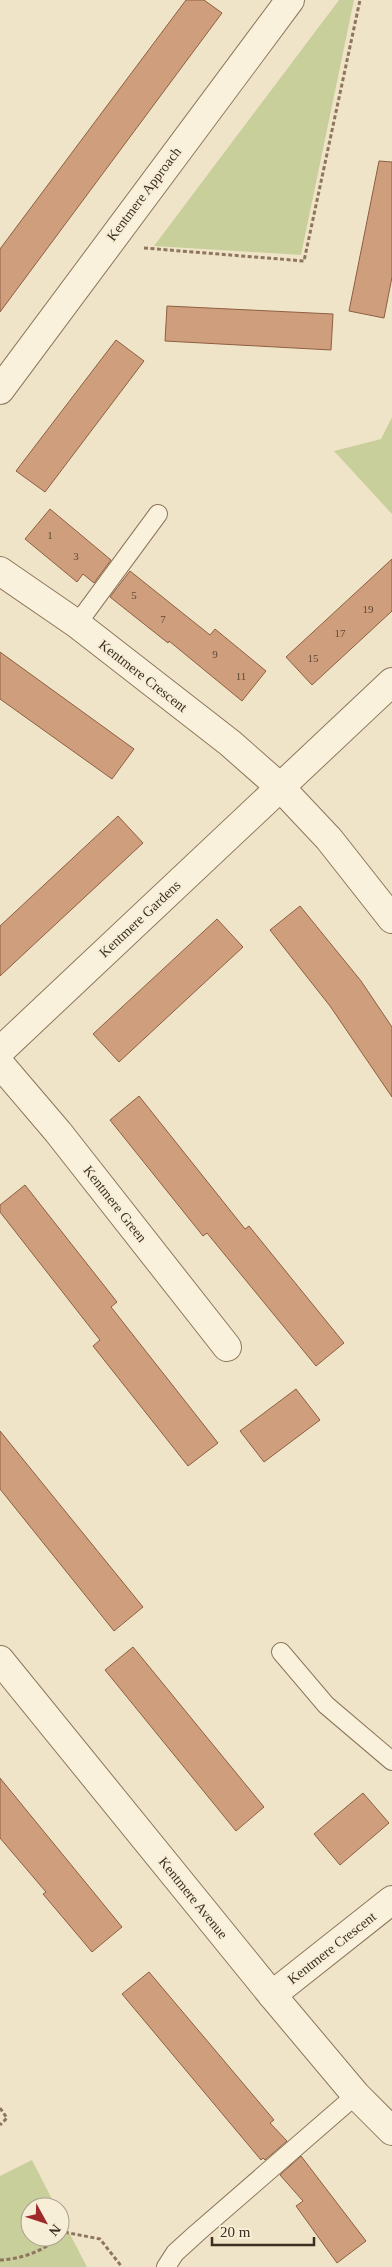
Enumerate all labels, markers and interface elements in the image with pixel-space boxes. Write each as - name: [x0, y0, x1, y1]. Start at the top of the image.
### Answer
- street label: Kentmere Approach: [104, 144, 184, 244]
- house number: 1: [47, 529, 53, 541]
- house number: 3: [73, 550, 79, 562]
- house number: 5: [131, 589, 137, 601]
- house number: 19: [363, 603, 374, 615]
- house number: 7: [160, 613, 166, 625]
- house number: 17: [335, 627, 346, 639]
- street label: Kentmere Crescent: [96, 637, 190, 715]
- house number: 9: [212, 648, 218, 660]
- house number: 15: [308, 652, 319, 664]
- house number: 11: [236, 670, 246, 682]
- street label: Kentmere Gardens: [96, 878, 184, 960]
- street label: Kentmere Green: [80, 1163, 150, 1245]
- street label: Kentmere Avenue: [156, 1854, 230, 1942]
- street label: Kentmere Crescent: [285, 1909, 379, 1987]
- north arrow: [20, 2197, 70, 2247]
- scale bar: [212, 2214, 314, 2246]
- text: N: [46, 2221, 64, 2239]
- text: 20 m: [220, 2224, 251, 2240]

